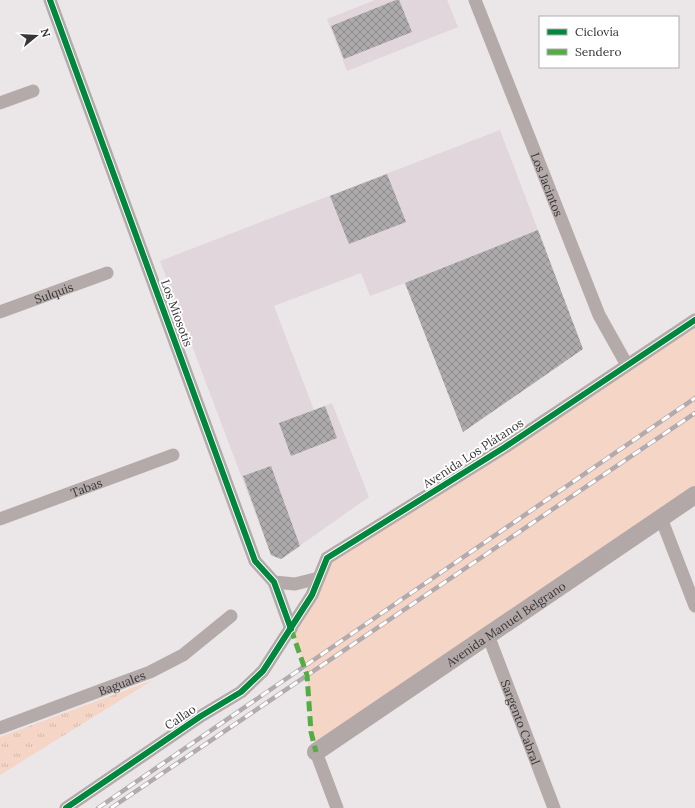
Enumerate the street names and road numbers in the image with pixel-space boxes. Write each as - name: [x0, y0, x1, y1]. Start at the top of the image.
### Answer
- street label: Los Jacintos: [528, 150, 567, 219]
- street label: Los Miosotis: [158, 277, 196, 349]
- street label: Sulquis: [32, 278, 75, 306]
- street label: Avenida Los Plátanos: [419, 415, 526, 492]
- street label: Tabas: [69, 474, 104, 500]
- street label: Avenida Manuel Belgrano: [442, 578, 568, 670]
- street label: Baguales: [96, 667, 148, 698]
- street label: Sargento Cabral: [498, 677, 544, 766]
- street label: Callao: [162, 701, 198, 733]

